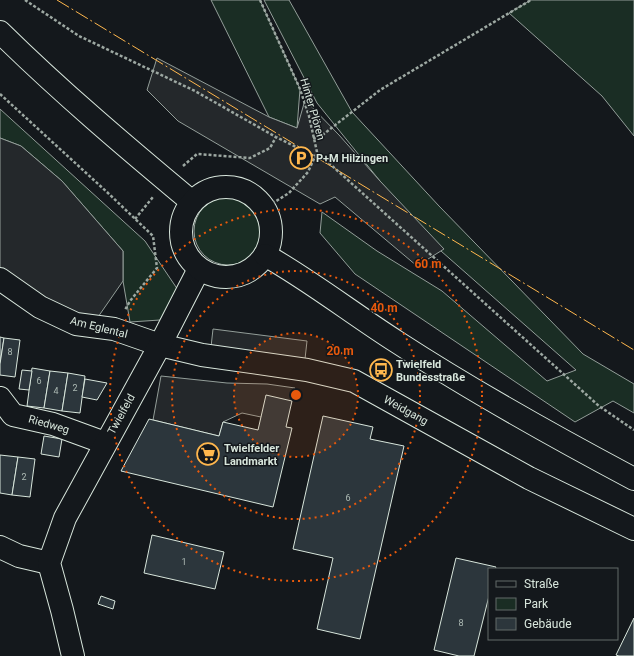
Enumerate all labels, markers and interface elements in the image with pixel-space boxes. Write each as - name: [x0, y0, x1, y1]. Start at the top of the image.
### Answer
- street label: Hinter Plören: [297, 77, 328, 142]
- parking icon: P+M Hilzingen: [288, 145, 314, 171]
- place label: P+M Hilzingen: [316, 152, 388, 165]
- text: 60 m: [414, 257, 442, 271]
- text: 40 m: [370, 301, 398, 315]
- street label: Am Eglental: [69, 314, 129, 341]
- text: 20 m: [326, 344, 354, 358]
- house number: 8: [7, 347, 13, 357]
- bus stop icon: Twielfeld Bundesstraße: [368, 357, 394, 383]
- place label: Twielfeld Bundesstraße: [396, 358, 465, 384]
- house number: 6: [36, 376, 42, 386]
- house number: 2: [72, 383, 78, 393]
- house number: 4: [53, 386, 59, 396]
- centre of rings: [289, 388, 303, 402]
- street label: Twielfeld: [105, 392, 138, 437]
- street label: Weidgang: [381, 393, 430, 428]
- street label: Riedweg: [27, 412, 71, 436]
- supermarket icon: Twielfelder Landmarkt: [195, 441, 221, 467]
- place label: Twielfelder Landmarkt: [224, 442, 279, 468]
- house number: 2: [21, 472, 27, 482]
- house number: 6: [345, 493, 351, 503]
- house number: 1: [181, 557, 187, 567]
- legend: [488, 568, 618, 640]
- text: Straße: [524, 577, 559, 591]
- text: Park: [524, 597, 549, 611]
- text: Gebäude: [524, 617, 572, 631]
- house number: 8: [458, 618, 464, 628]

